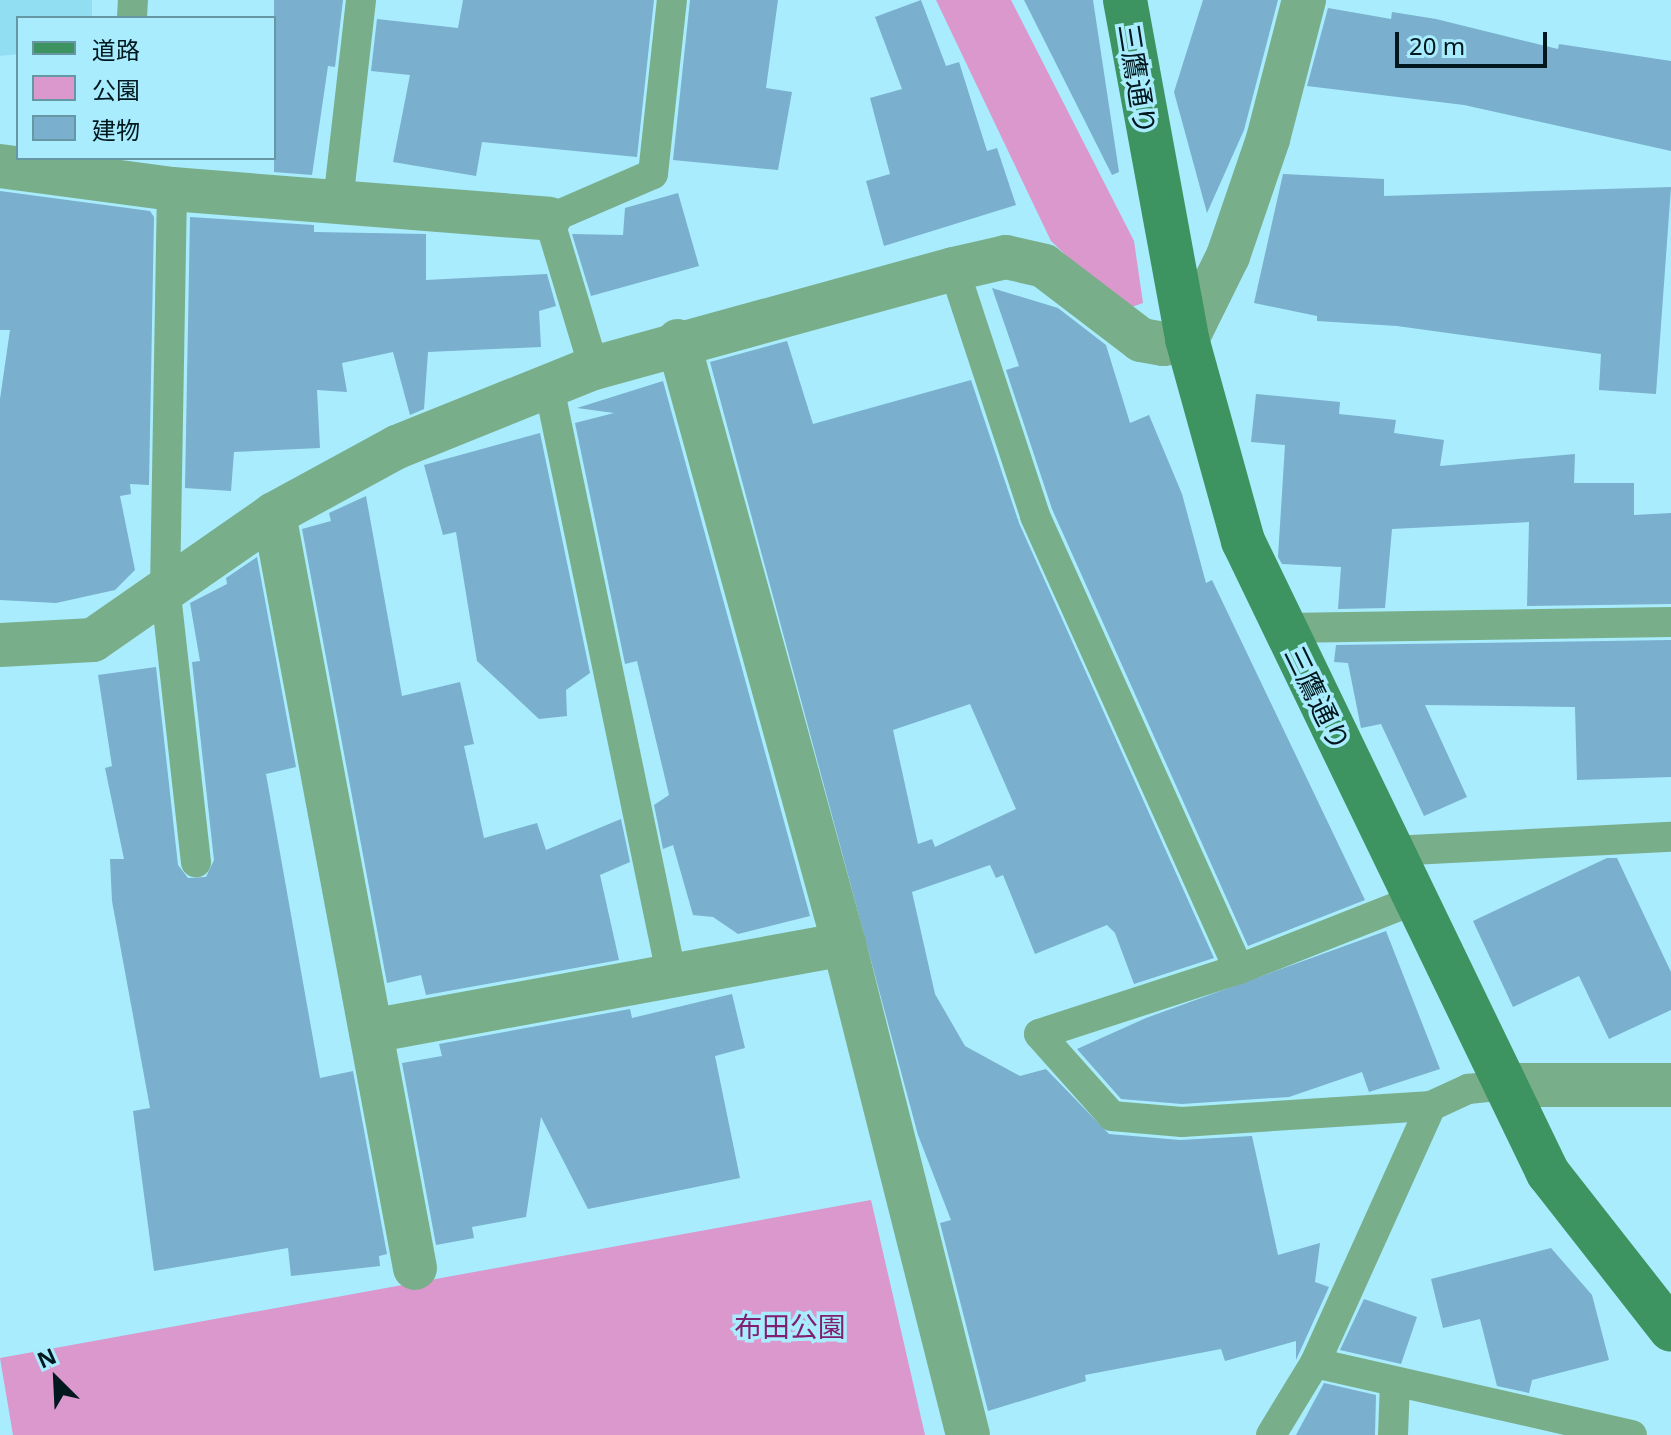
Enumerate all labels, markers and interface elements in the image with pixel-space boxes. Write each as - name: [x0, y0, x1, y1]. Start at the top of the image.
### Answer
- legend: [16, 16, 276, 160]
- scale bar: [1399, 16, 1551, 66]
- street label: 三鷹通り: [1113, 21, 1163, 137]
- text: 20 m: [1409, 29, 1465, 62]
- text: 道路: [92, 33, 140, 66]
- text: 公園: [92, 73, 140, 106]
- text: 建物: [92, 113, 140, 146]
- street label: 三鷹通り: [1278, 640, 1358, 756]
- park label: 布田公園: [734, 1309, 846, 1343]
- north arrow: [16, 1339, 96, 1419]
- text: N: [32, 1340, 61, 1374]

